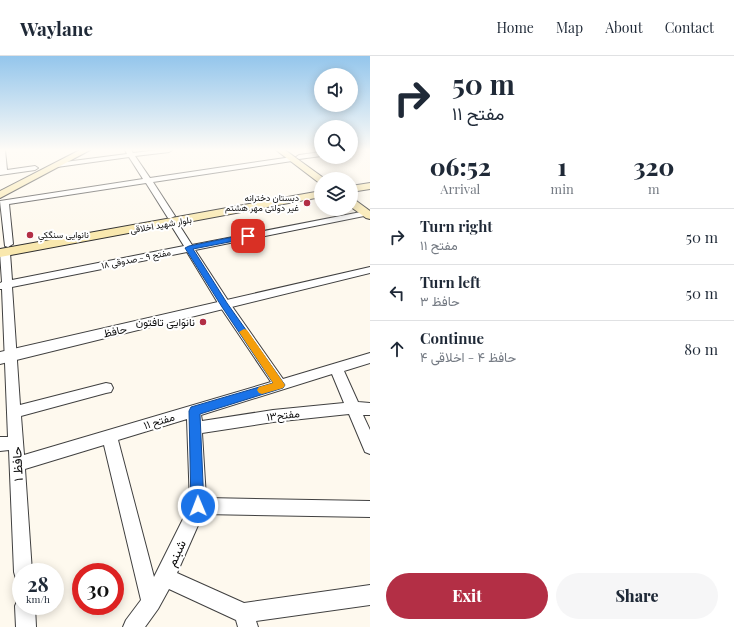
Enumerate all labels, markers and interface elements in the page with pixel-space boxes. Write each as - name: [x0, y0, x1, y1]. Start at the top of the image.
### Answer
- text: Waylane: [20, 15, 93, 41]
- text: Home: [496, 18, 534, 37]
- text: Map: [556, 18, 583, 37]
- text: About: [605, 18, 643, 37]
- text: Contact: [665, 18, 714, 37]
- text: 50 m: [452, 65, 515, 102]
- map controls: [314, 68, 358, 216]
- button: sound: [314, 68, 358, 112]
- icon: right: [386, 72, 438, 124]
- text: مفتح ۱۱: [452, 101, 504, 125]
- button: search: [314, 120, 358, 164]
- text: 06:52: [430, 150, 491, 182]
- text: 1: [558, 150, 567, 182]
- text: 320: [633, 150, 674, 182]
- button: layers: [314, 172, 358, 216]
- text: Arrival: [440, 180, 480, 197]
- text: min: [551, 180, 574, 197]
- text: m: [648, 180, 660, 197]
- place label: دبستان دخترانه غیر دولتی مهر هشتم: [225, 191, 299, 214]
- marker: دبستان دخترانه غیر دولتی مهر هشتم: [302, 198, 312, 208]
- street label: بلوار شهید اخلاقی: [129, 213, 193, 236]
- text: Turn right: [420, 216, 493, 236]
- pin: [231, 219, 265, 253]
- icon: arrive: [237, 225, 259, 247]
- icon: right: [386, 226, 408, 248]
- text: 50 m: [686, 227, 718, 247]
- place label: نانوایی سنگکیِ: [38, 228, 89, 243]
- marker: نانوایی سنگکیِ: [25, 230, 35, 240]
- text: مفتح ۱۱: [420, 236, 458, 253]
- street label: مفتح ۹ - صدوقی ۱۸: [100, 245, 172, 272]
- text: Turn left: [420, 272, 481, 292]
- icon: left: [386, 282, 408, 304]
- text: 50 m: [686, 283, 718, 303]
- text: حافظ ۳: [420, 292, 460, 309]
- place label: نانوایی تافتون: [136, 314, 195, 329]
- marker: نانوایی تافتون: [198, 317, 208, 327]
- street label: حافظ: [102, 321, 128, 340]
- text: Continue: [420, 328, 484, 348]
- icon: ahead: [386, 338, 408, 360]
- text: 80 m: [684, 339, 718, 359]
- text: حافظ ۴ - اخلاقی ۴: [420, 348, 516, 365]
- street label: مفتح۱۳: [266, 405, 301, 425]
- street label: مفتح ۱۱: [141, 409, 177, 433]
- street label: حافظ ۱: [7, 446, 26, 482]
- position arrow: [177, 485, 219, 527]
- street label: شبنم: [162, 537, 190, 569]
- speed limit sign: 30: [72, 563, 124, 615]
- text: 28: [27, 570, 49, 597]
- button: Exit: [386, 573, 548, 619]
- button: Share: [556, 573, 718, 619]
- text: km/h: [26, 592, 50, 606]

